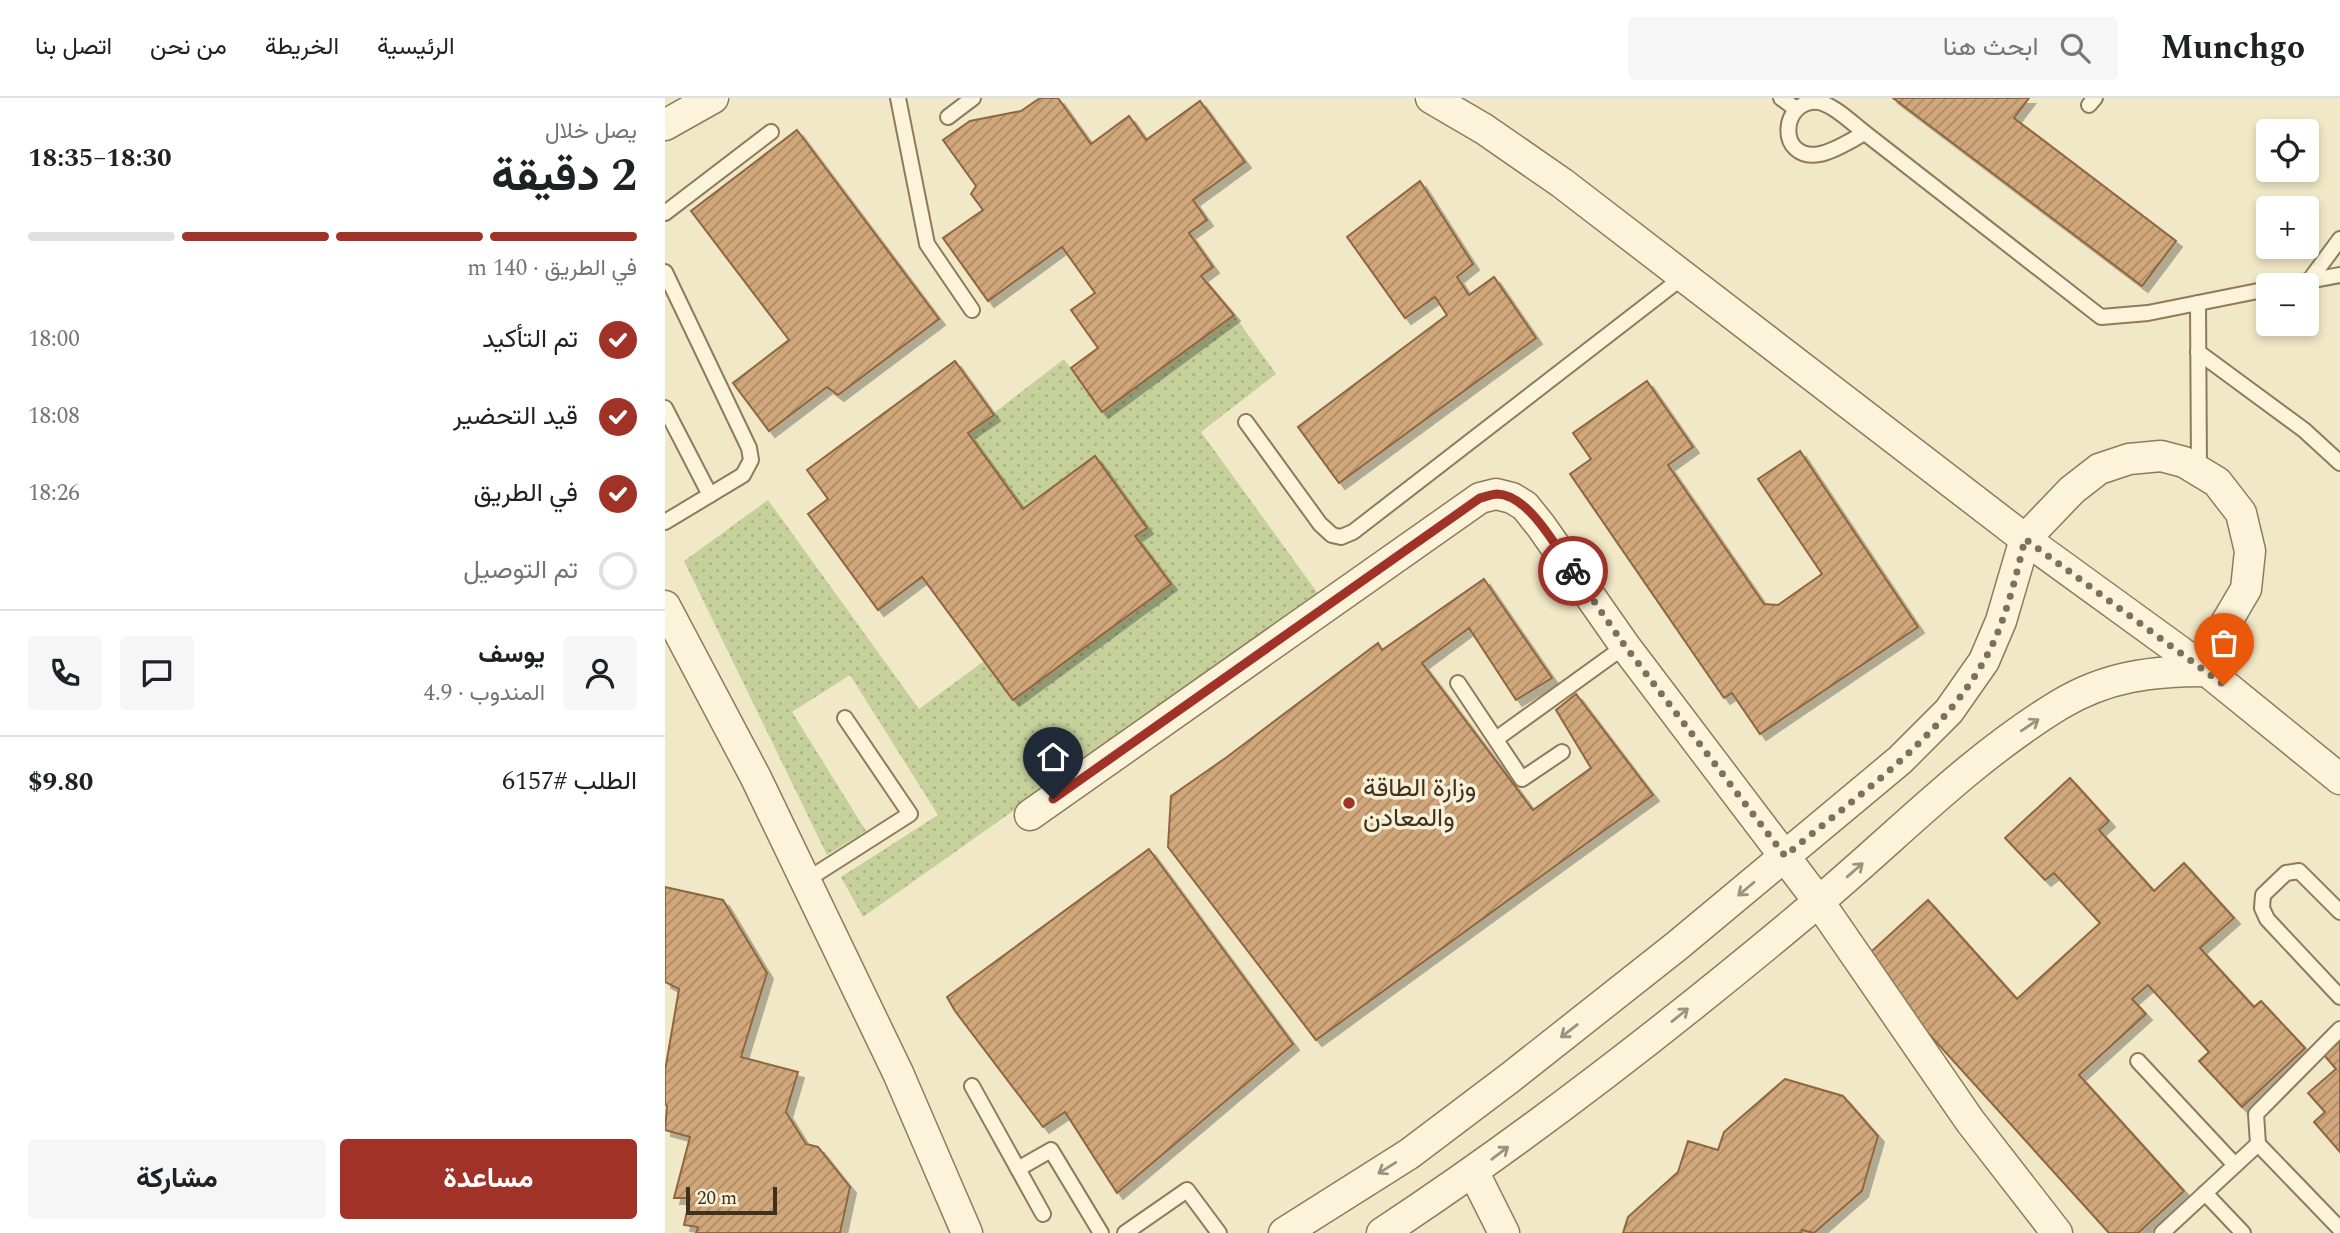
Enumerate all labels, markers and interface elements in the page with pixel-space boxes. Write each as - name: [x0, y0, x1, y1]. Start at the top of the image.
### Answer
- search box: [1628, 17, 2118, 80]
- text: Munchgo: [2160, 23, 2305, 73]
- text: ابحث هنا: [1943, 27, 2038, 67]
- text: اتصل بنا: [35, 29, 112, 65]
- text: من نحن: [150, 29, 227, 65]
- text: الخريطة: [265, 29, 339, 65]
- text: الرئيسية: [377, 29, 455, 65]
- icon: search: [2056, 29, 2094, 67]
- text: يصل خلال: [545, 114, 637, 149]
- map controls: [2256, 119, 2319, 336]
- button: locate: [2256, 119, 2319, 182]
- text: 18:30–18:35: [28, 138, 172, 178]
- text: 2 دقيقة: [491, 141, 637, 211]
- button: +: [2256, 196, 2319, 259]
- text: في الطريق · 140 m: [467, 251, 637, 286]
- button: −: [2256, 273, 2319, 336]
- text: تم التأكيد: [482, 319, 578, 359]
- icon: check: [599, 321, 637, 359]
- text: 18:00: [28, 322, 80, 357]
- text: قيد التحضير: [453, 396, 578, 436]
- icon: check: [599, 398, 637, 436]
- text: 18:08: [28, 399, 80, 434]
- text: في الطريق: [473, 473, 578, 513]
- icon: check: [599, 475, 637, 513]
- text: 18:26: [28, 476, 80, 511]
- courier: [1538, 536, 1608, 606]
- text: تم التوصيل: [463, 550, 578, 590]
- icon: bike: [1554, 552, 1592, 590]
- pin: [2194, 613, 2254, 685]
- icon: bag: [2205, 624, 2243, 662]
- text: يوسف: [478, 634, 545, 674]
- button: phone: [28, 636, 102, 710]
- button: chat: [120, 636, 194, 710]
- button: person: [563, 636, 637, 710]
- text: المندوب · 4.9: [424, 676, 545, 711]
- one-way arrow: [2020, 718, 2040, 732]
- pin: [1023, 727, 1083, 799]
- icon: home: [1034, 738, 1072, 776]
- text: الطلب #6157: [502, 761, 637, 801]
- text: $9.80: [28, 762, 93, 802]
- place label: وزارة الطاقة والمعادن: [1363, 768, 1476, 838]
- marker: وزارة الطاقة والمعادن: [1341, 795, 1357, 811]
- one-way arrow: [1846, 862, 1864, 878]
- one-way arrow: [1737, 881, 1755, 896]
- one-way arrow: [1671, 1007, 1689, 1022]
- one-way arrow: [1560, 1024, 1578, 1039]
- button: مشاركة: [28, 1139, 326, 1219]
- button: مساعدة: [340, 1139, 637, 1219]
- one-way arrow: [1490, 1146, 1508, 1161]
- one-way arrow: [1377, 1161, 1397, 1175]
- scale bar: [686, 1184, 777, 1216]
- text: 20 m: [697, 1184, 737, 1213]

